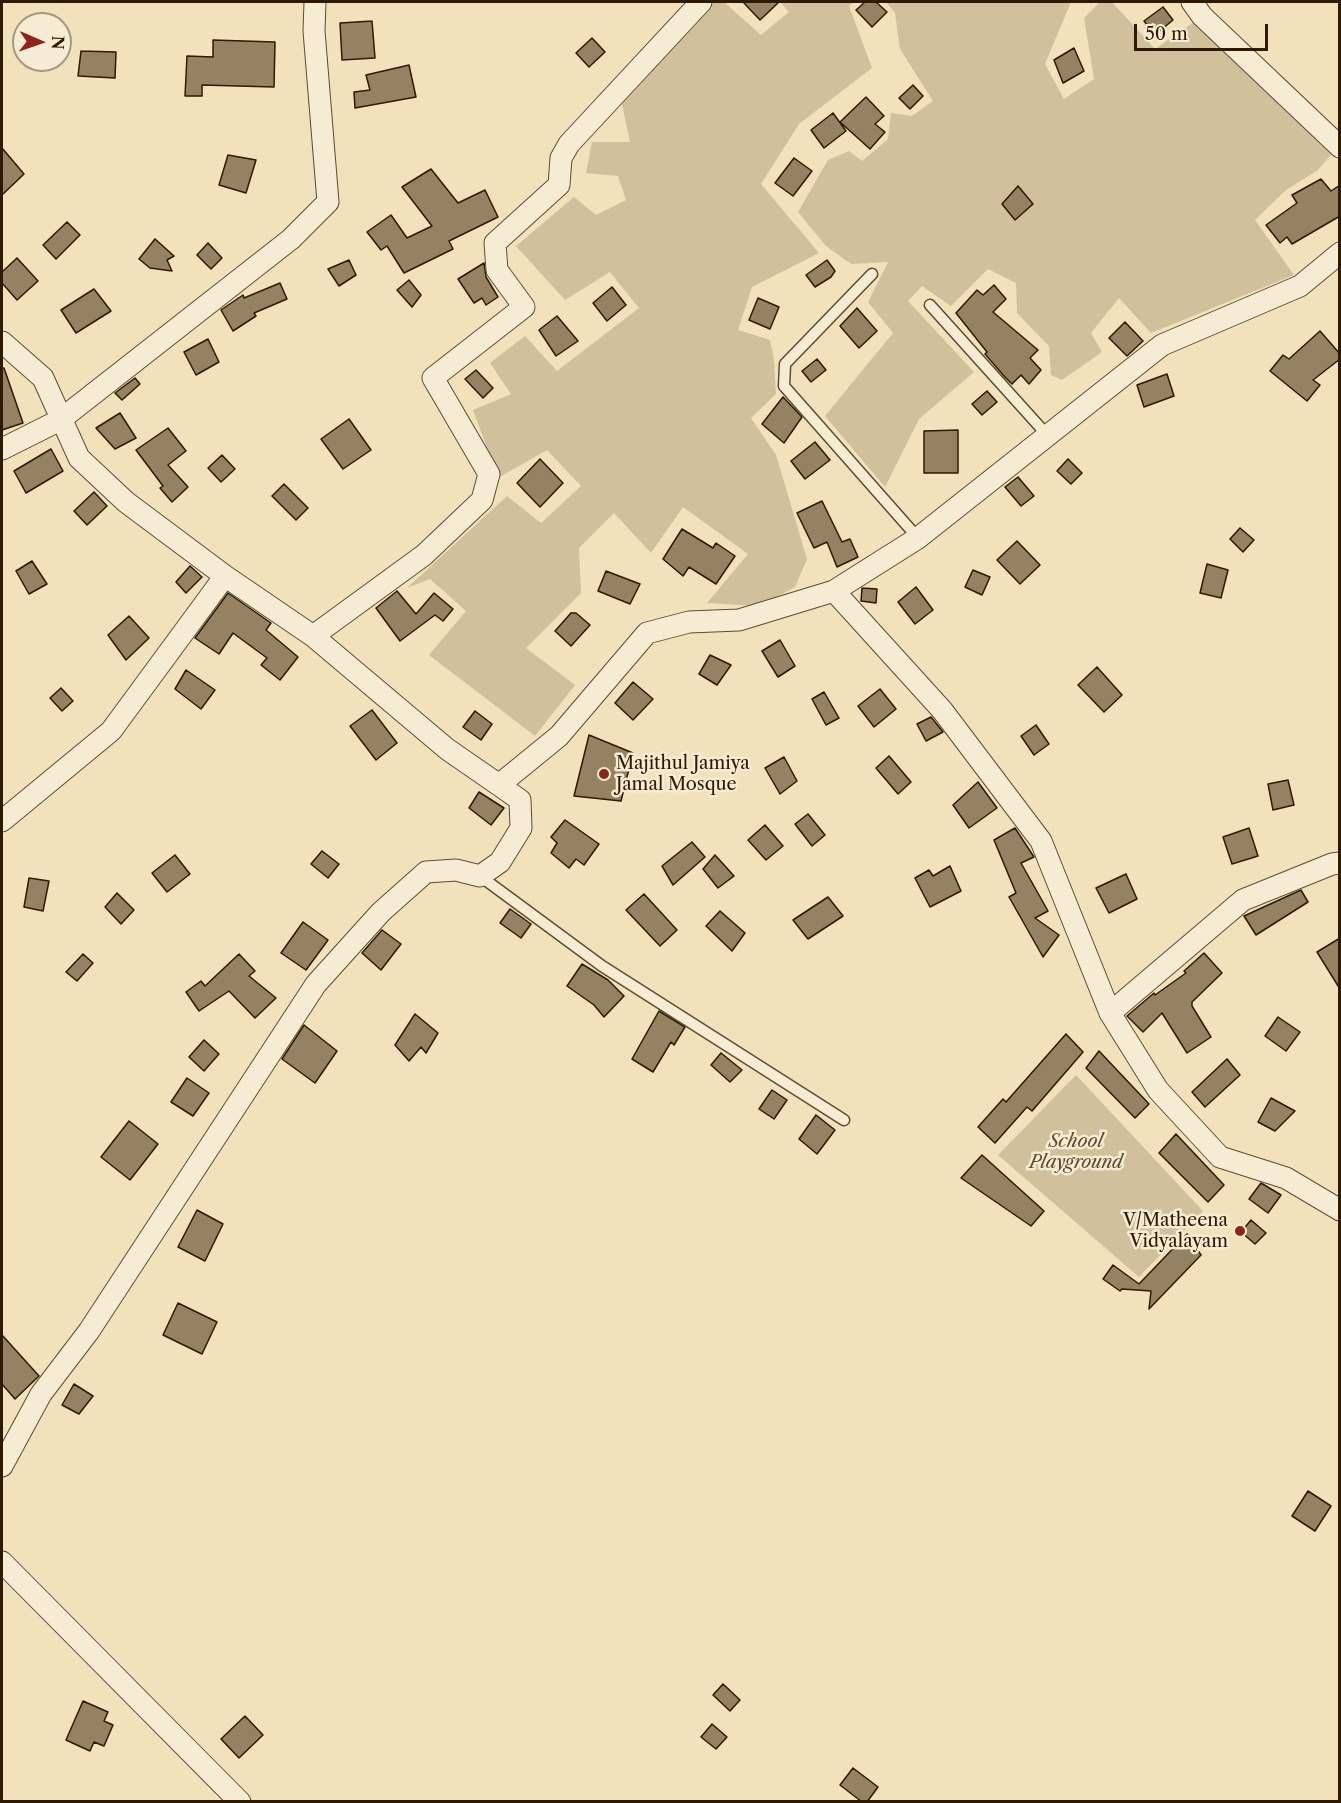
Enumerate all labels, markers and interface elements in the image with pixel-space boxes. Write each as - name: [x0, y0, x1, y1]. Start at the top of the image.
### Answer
- north arrow: [12, 12, 72, 72]
- scale bar: [1137, 12, 1270, 50]
- text: 50 m: [1145, 23, 1188, 45]
- text: N: [48, 35, 68, 50]
- place label: Majithul Jamiya Jamal Mosque: [616, 753, 750, 795]
- marker: Majithul Jamiya Jamal Mosque: [597, 767, 611, 781]
- park label: School Playground: [1029, 1131, 1123, 1174]
- place label: V/Matheena Vidyalayam: [1123, 1210, 1228, 1252]
- marker: V/Matheena Vidyalayam: [1233, 1224, 1247, 1238]

